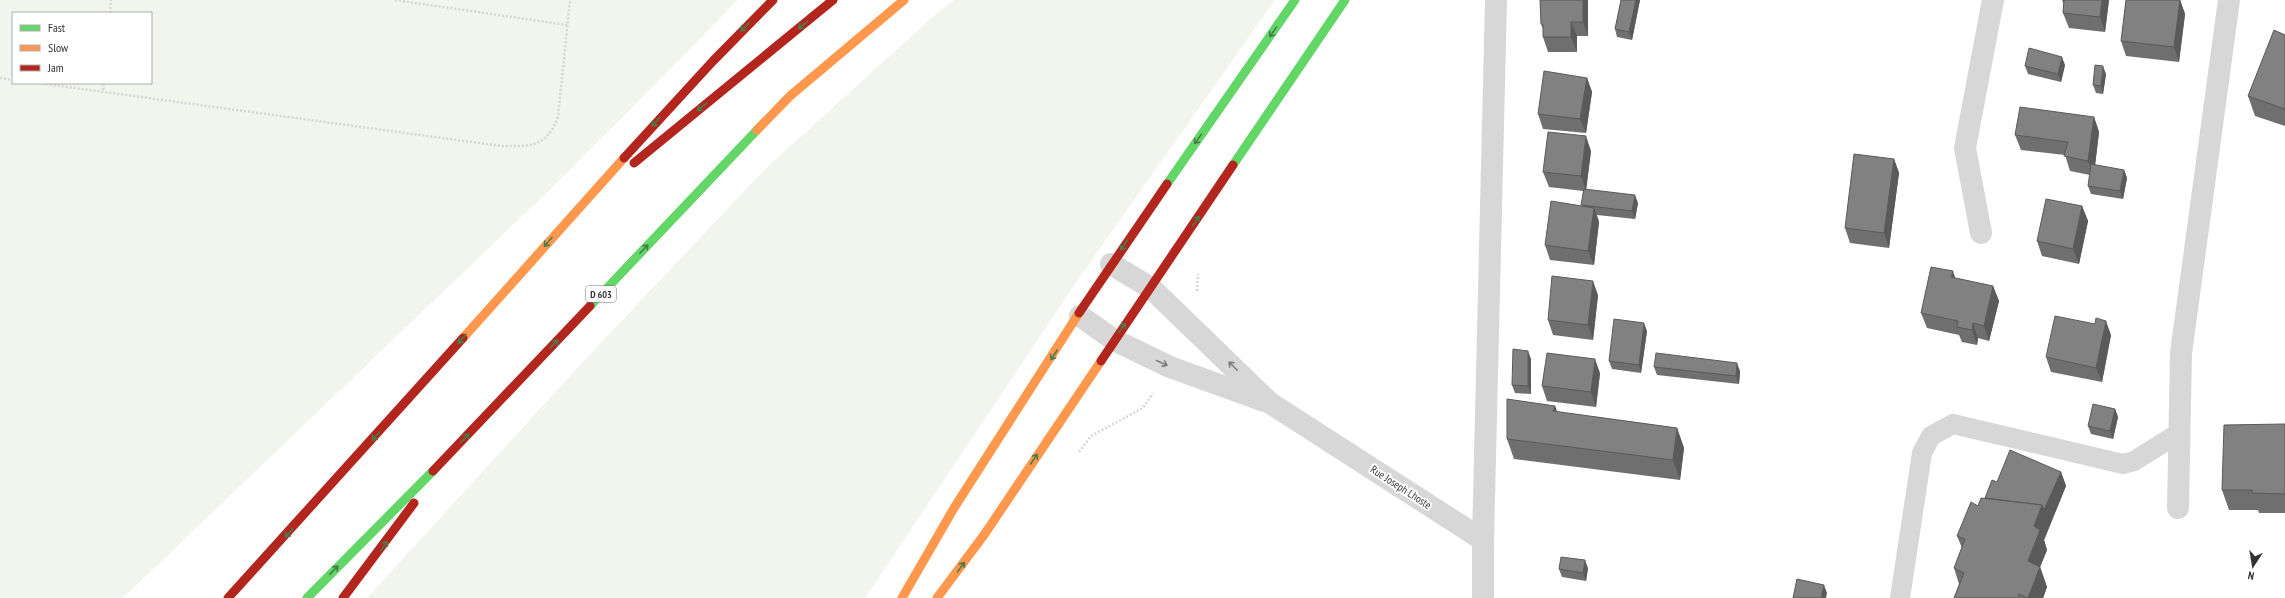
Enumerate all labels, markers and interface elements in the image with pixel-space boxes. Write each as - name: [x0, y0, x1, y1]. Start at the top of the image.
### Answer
- legend: [12, 12, 152, 84]
- text: Fast: [48, 20, 66, 35]
- one-way arrow: [797, 21, 808, 29]
- one-way arrow: [740, 22, 750, 32]
- one-way arrow: [1269, 26, 1277, 37]
- text: Slow: [48, 40, 69, 55]
- text: Jam: [47, 60, 64, 75]
- one-way arrow: [697, 103, 708, 112]
- one-way arrow: [652, 117, 661, 127]
- one-way arrow: [1194, 133, 1202, 144]
- one-way arrow: [1192, 215, 1200, 227]
- one-way arrow: [544, 236, 553, 247]
- one-way arrow: [1120, 240, 1128, 251]
- one-way arrow: [639, 245, 648, 255]
- road number: D 603: [586, 286, 616, 302]
- one-way arrow: [1118, 323, 1126, 334]
- one-way arrow: [458, 334, 467, 344]
- one-way arrow: [550, 339, 559, 349]
- one-way arrow: [1050, 349, 1058, 360]
- one-way arrow: [1155, 360, 1167, 367]
- one-way arrow: [1228, 361, 1238, 371]
- one-way arrow: [372, 431, 381, 442]
- one-way arrow: [460, 433, 470, 443]
- one-way arrow: [1030, 454, 1038, 465]
- street label: Rue Joseph Lhoste: [1368, 462, 1435, 512]
- one-way arrow: [284, 528, 294, 538]
- one-way arrow: [380, 540, 388, 551]
- north arrow: [2233, 546, 2273, 586]
- one-way arrow: [957, 561, 965, 572]
- one-way arrow: [329, 565, 339, 575]
- text: N: [2247, 568, 2255, 583]

